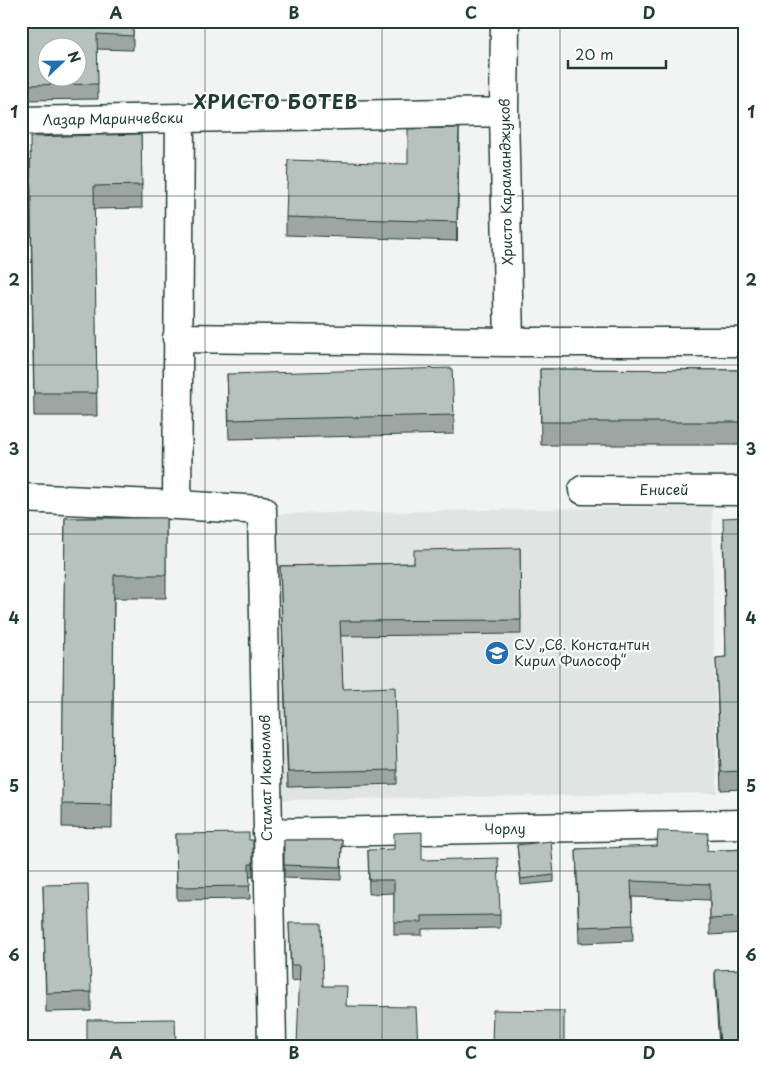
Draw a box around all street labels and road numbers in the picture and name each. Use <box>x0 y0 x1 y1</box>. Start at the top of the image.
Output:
street label: Христо Караманджуков <box>494 98 517 266</box>
street label: Лазар Маринчевски <box>42 107 184 130</box>
street label: Енисей <box>640 479 688 500</box>
street label: Стамат Икономов <box>254 715 277 841</box>
street label: Чорлу <box>484 818 526 839</box>

